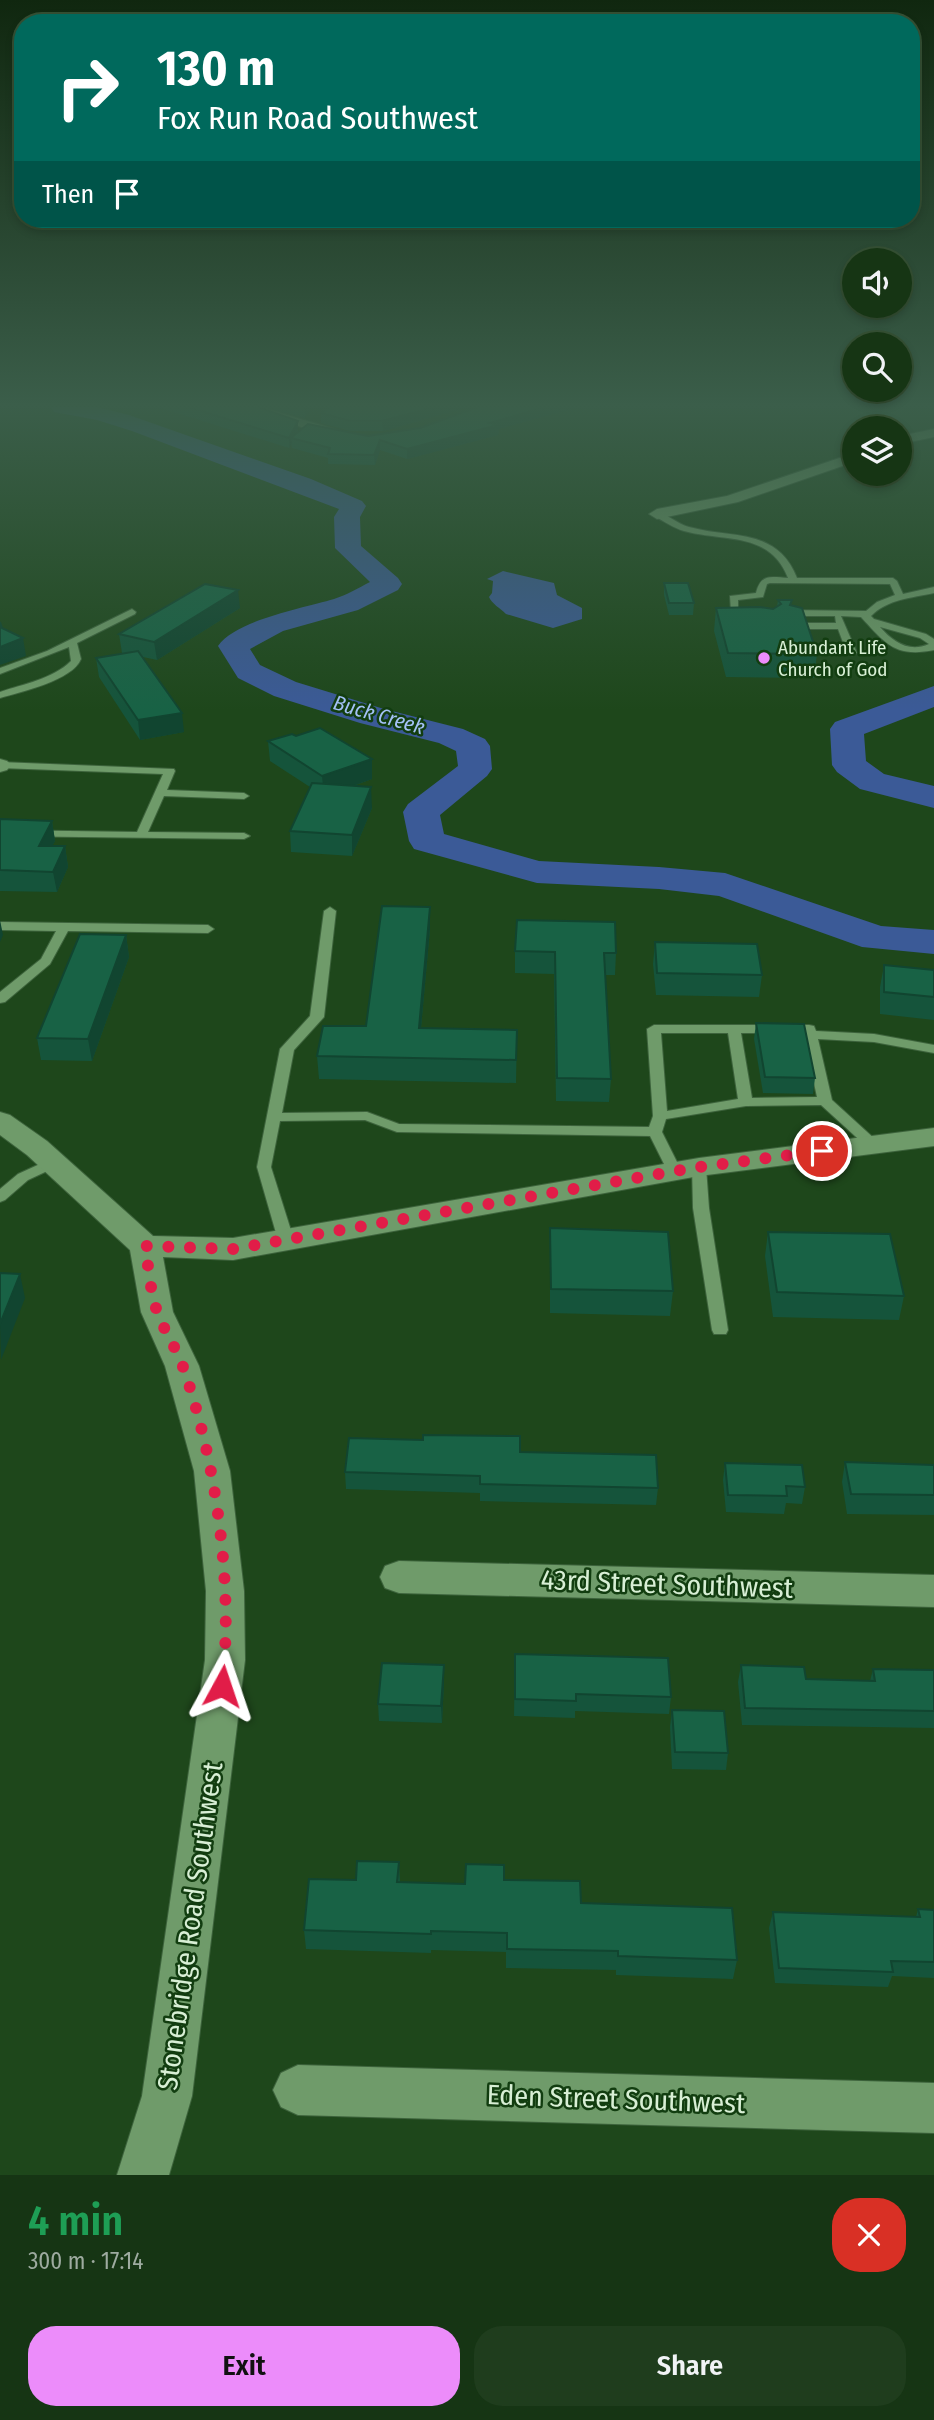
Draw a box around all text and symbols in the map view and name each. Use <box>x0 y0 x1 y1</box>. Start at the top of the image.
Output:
text: 130 m <box>157 39 275 98</box>
icon: right <box>42 42 133 133</box>
text: Fox Run Road Southwest <box>157 99 478 137</box>
icon: arrive <box>108 175 146 213</box>
text: Then <box>42 179 94 210</box>
map controls <box>842 248 912 486</box>
button: sound <box>842 248 912 318</box>
button: search <box>842 332 912 402</box>
button: layers <box>842 416 912 486</box>
place label: Abundant Life Church of God <box>778 636 887 681</box>
marker: Abundant Life Church of God <box>756 650 772 666</box>
water label: Buck Creek <box>330 690 428 740</box>
pin <box>792 1121 852 1181</box>
icon: arrive <box>803 1132 841 1170</box>
street label: 43rd Street Southwest <box>540 1563 794 1605</box>
position arrow <box>185 1649 259 1723</box>
street label: Stonebridge Road Southwest <box>151 1759 229 2092</box>
street label: Eden Street Southwest <box>486 2078 747 2120</box>
text: 4 min <box>28 2196 123 2246</box>
button: close <box>832 2198 906 2272</box>
text: 300 m · 17:14 <box>28 2247 143 2275</box>
button: Exit <box>28 2326 460 2406</box>
button: Share <box>474 2326 906 2406</box>

